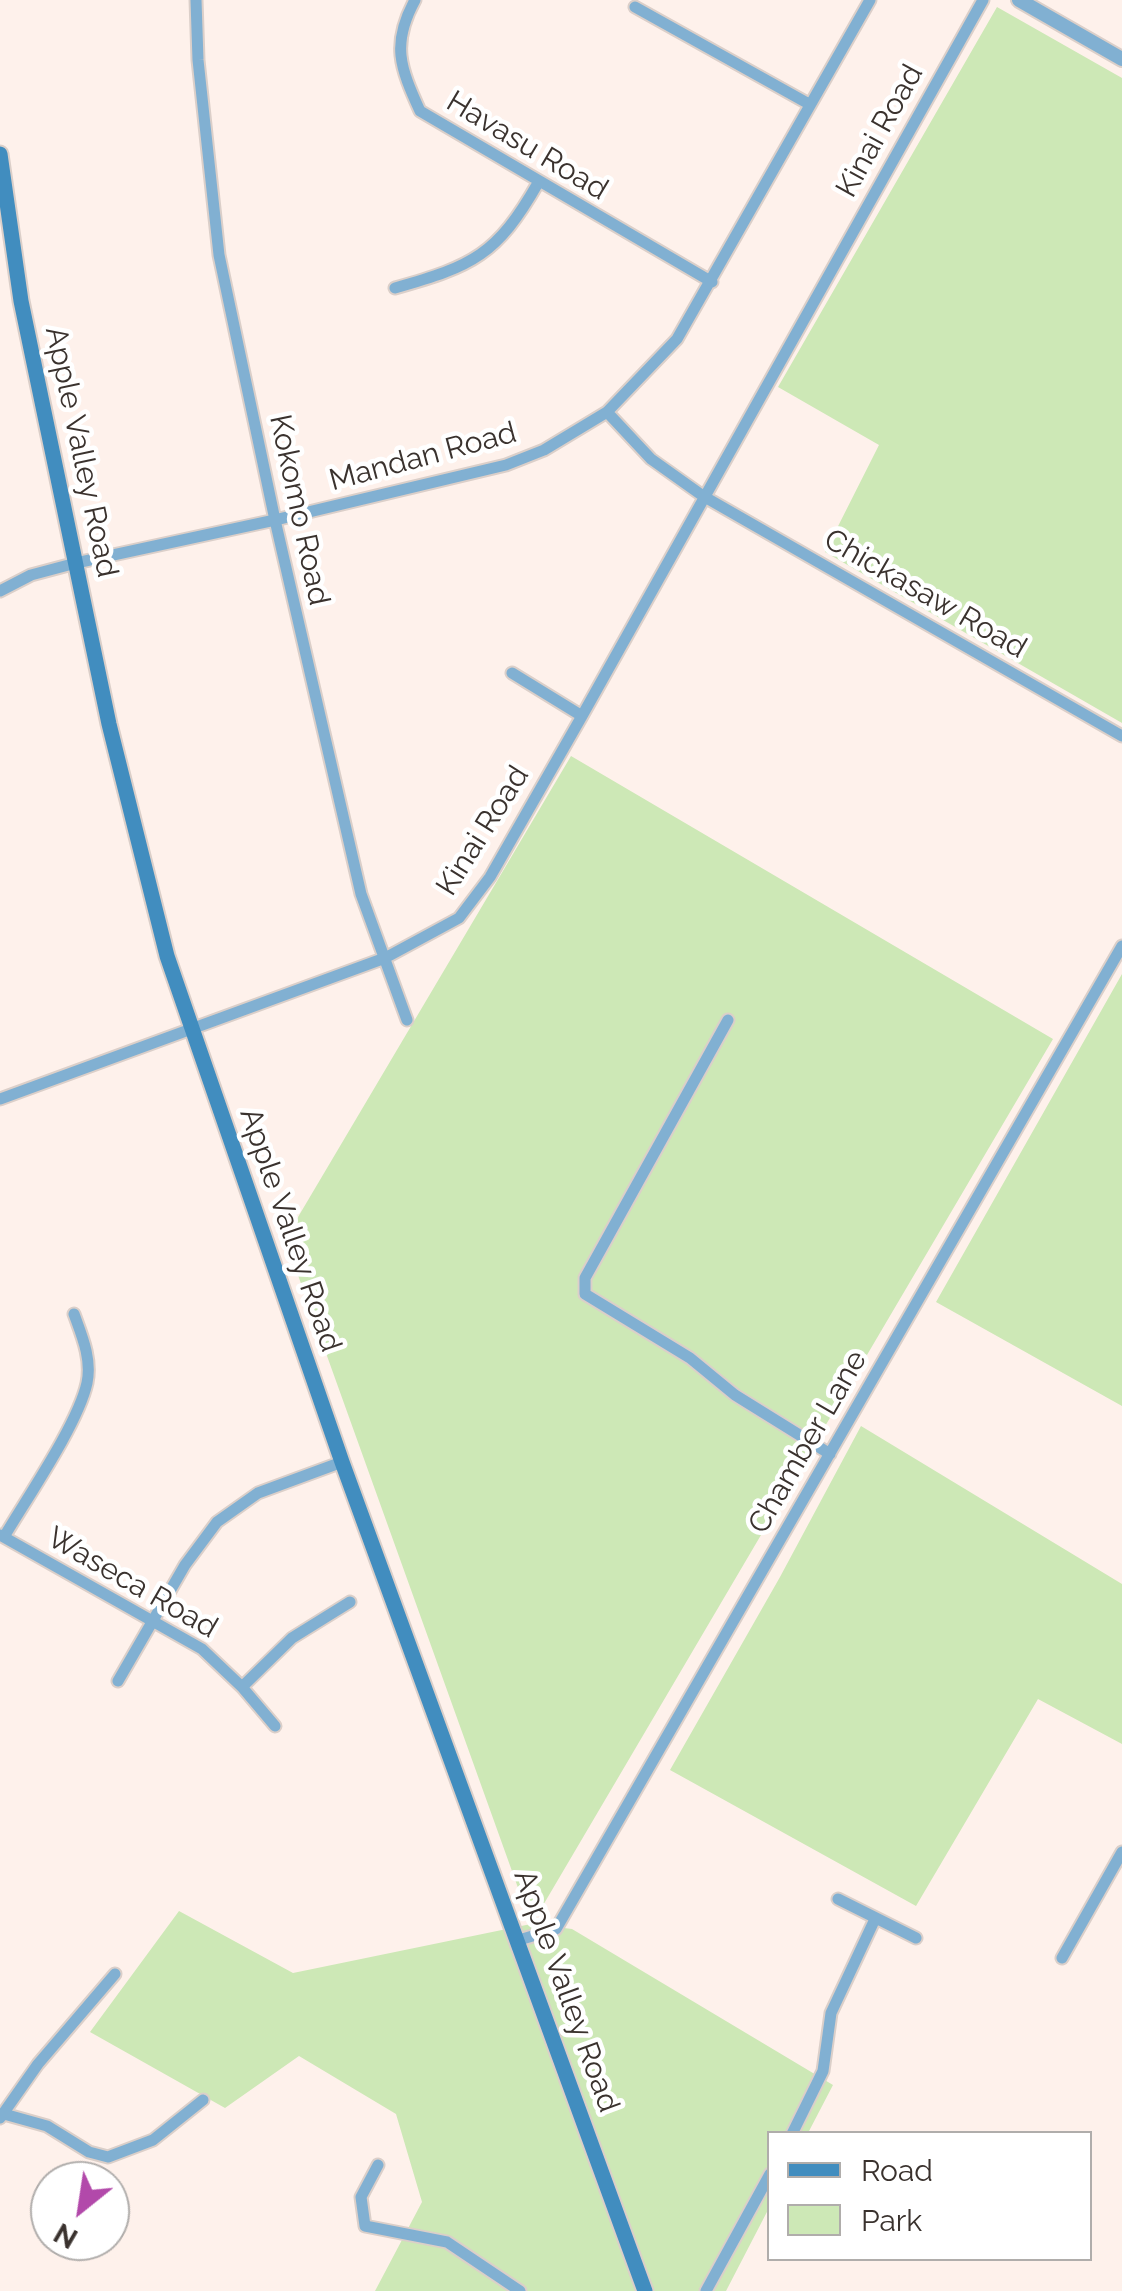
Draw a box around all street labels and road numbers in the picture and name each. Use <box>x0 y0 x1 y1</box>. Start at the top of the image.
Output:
street label: Kinai Road <box>829 59 931 203</box>
street label: Havasu Road <box>440 84 614 208</box>
street label: Apple Valley Road <box>37 323 125 581</box>
street label: Kokomo Road <box>261 411 337 609</box>
street label: Mandan Road <box>326 415 520 499</box>
street label: Chickasaw Road <box>817 522 1033 666</box>
street label: Kinai Road <box>429 760 537 902</box>
street label: Apple Valley Road <box>231 1103 349 1357</box>
street label: Chamber Lane <box>741 1344 875 1540</box>
street label: Waseca Road <box>40 1520 224 1646</box>
street label: Apple Valley Road <box>505 1865 627 2117</box>

